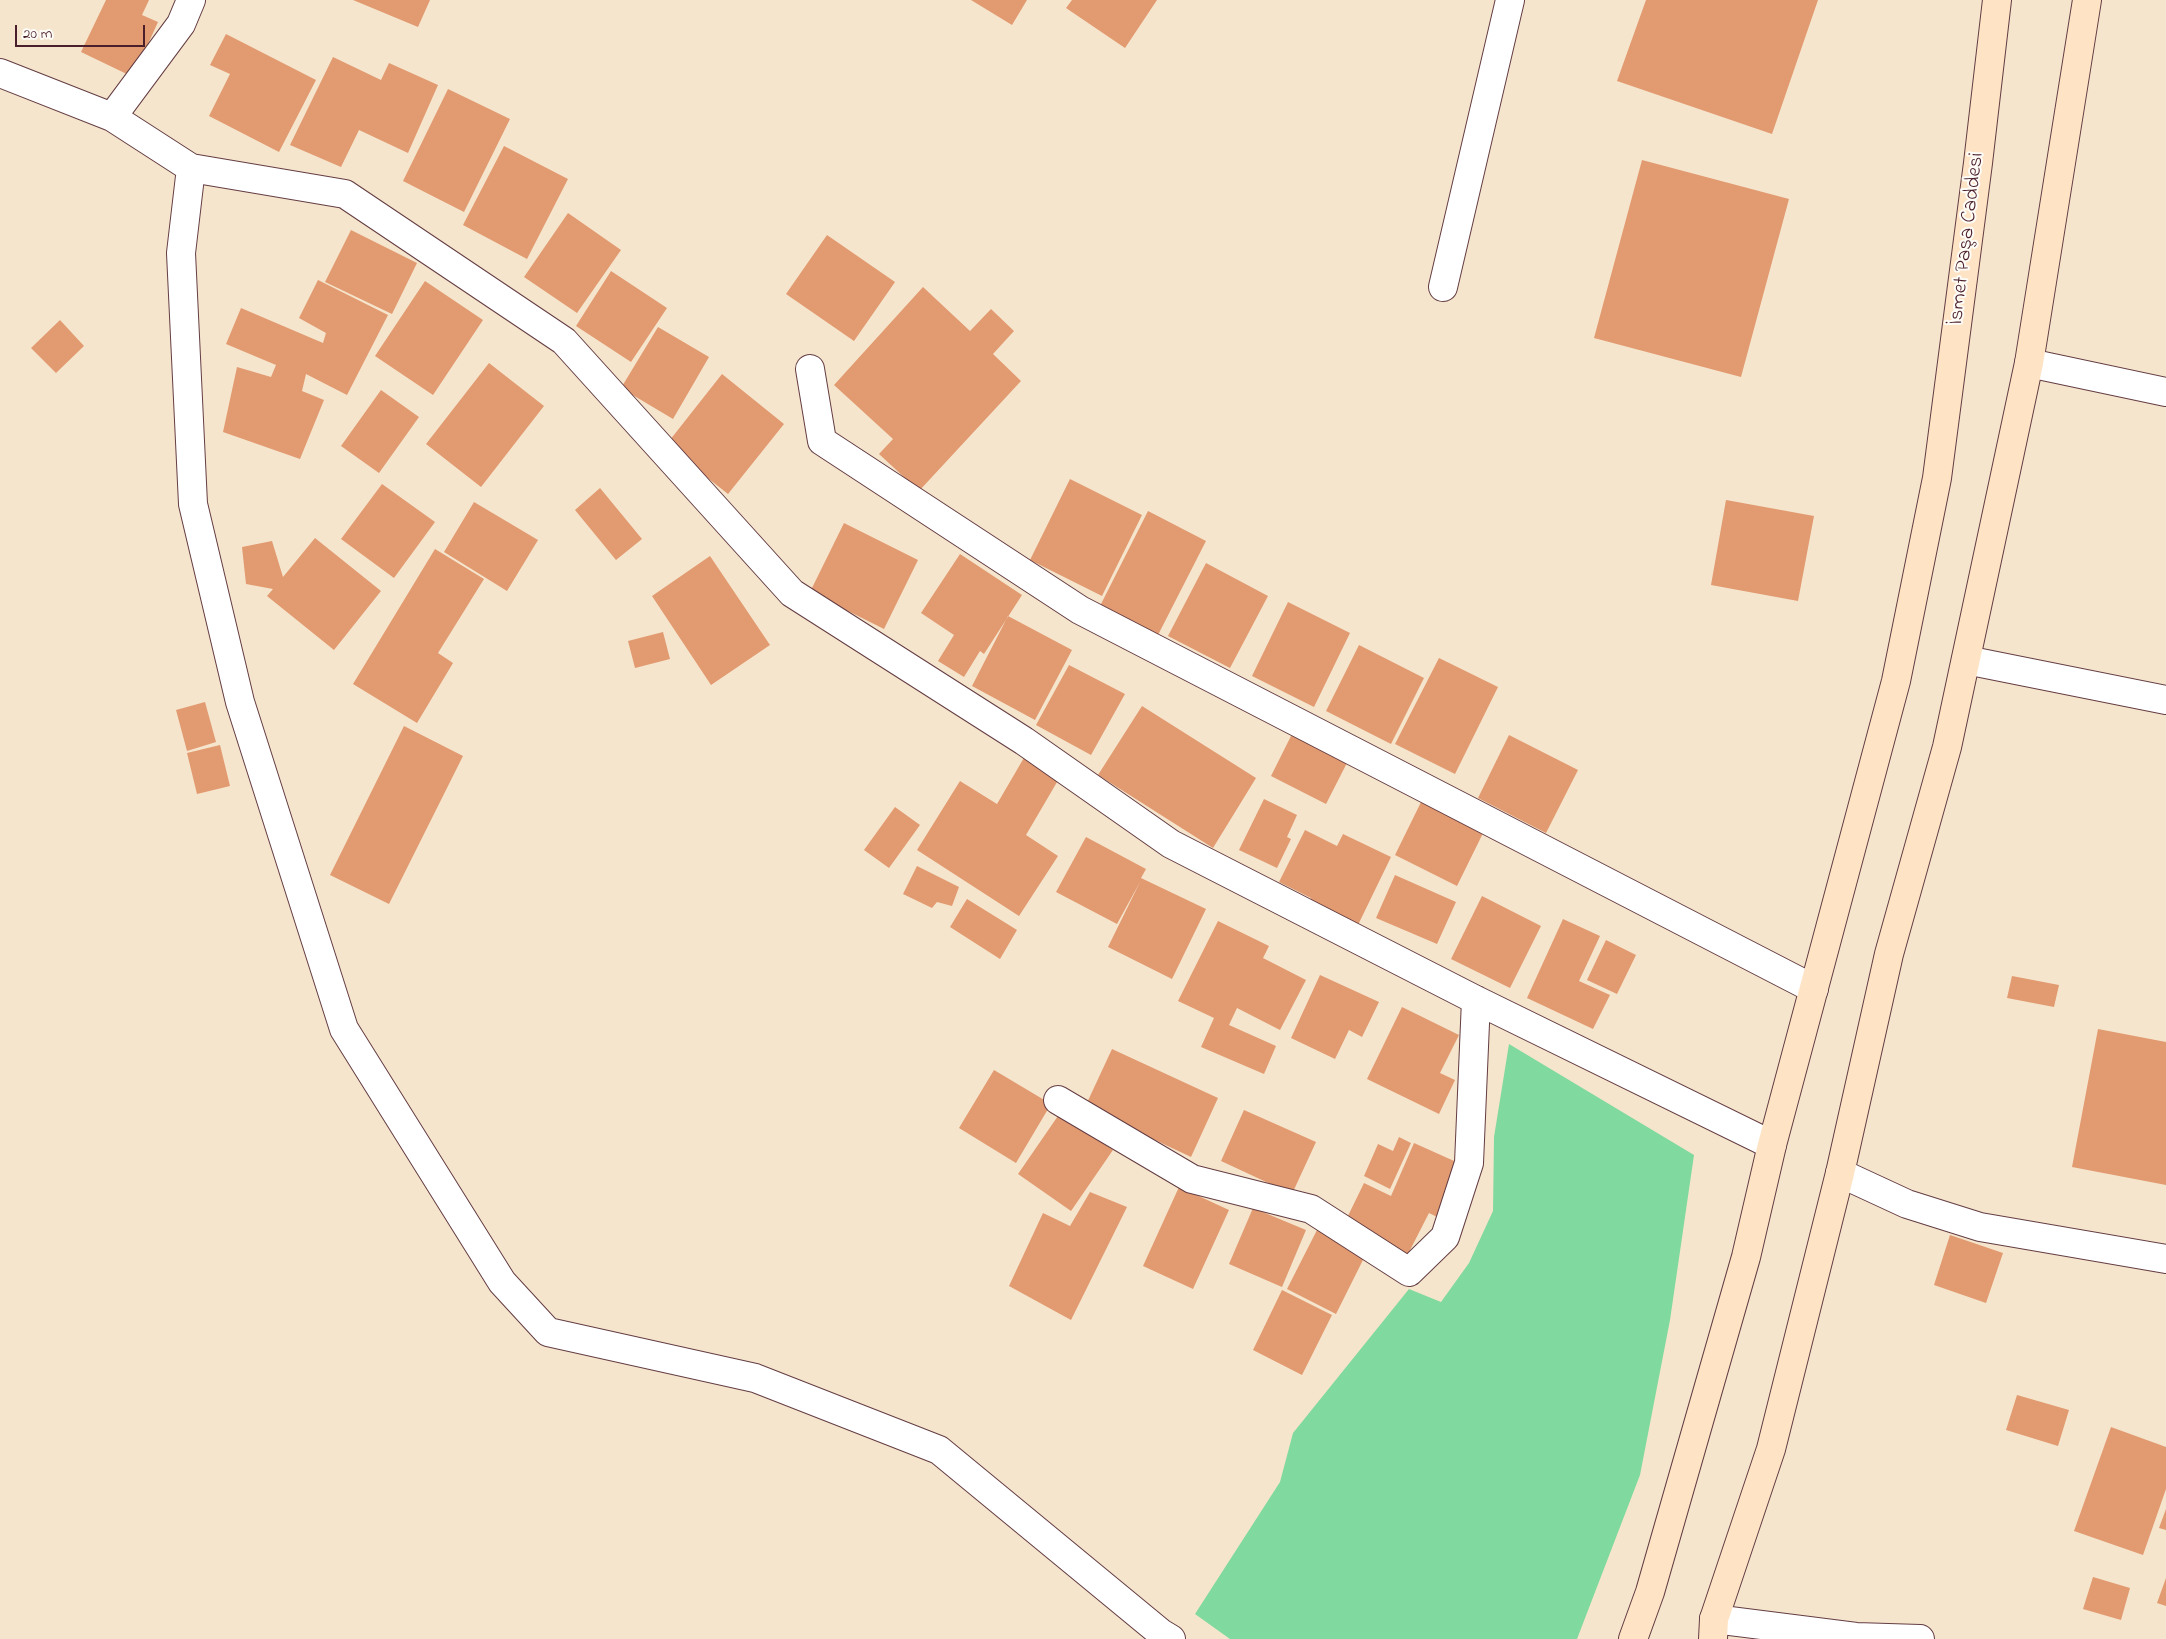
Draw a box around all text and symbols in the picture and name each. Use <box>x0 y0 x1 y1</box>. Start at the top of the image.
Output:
scale bar <box>18 15 148 47</box>
text: 20 m <box>23 23 52 45</box>
street label: İsmet Paşa Caddesi <box>1945 151 1991 327</box>

